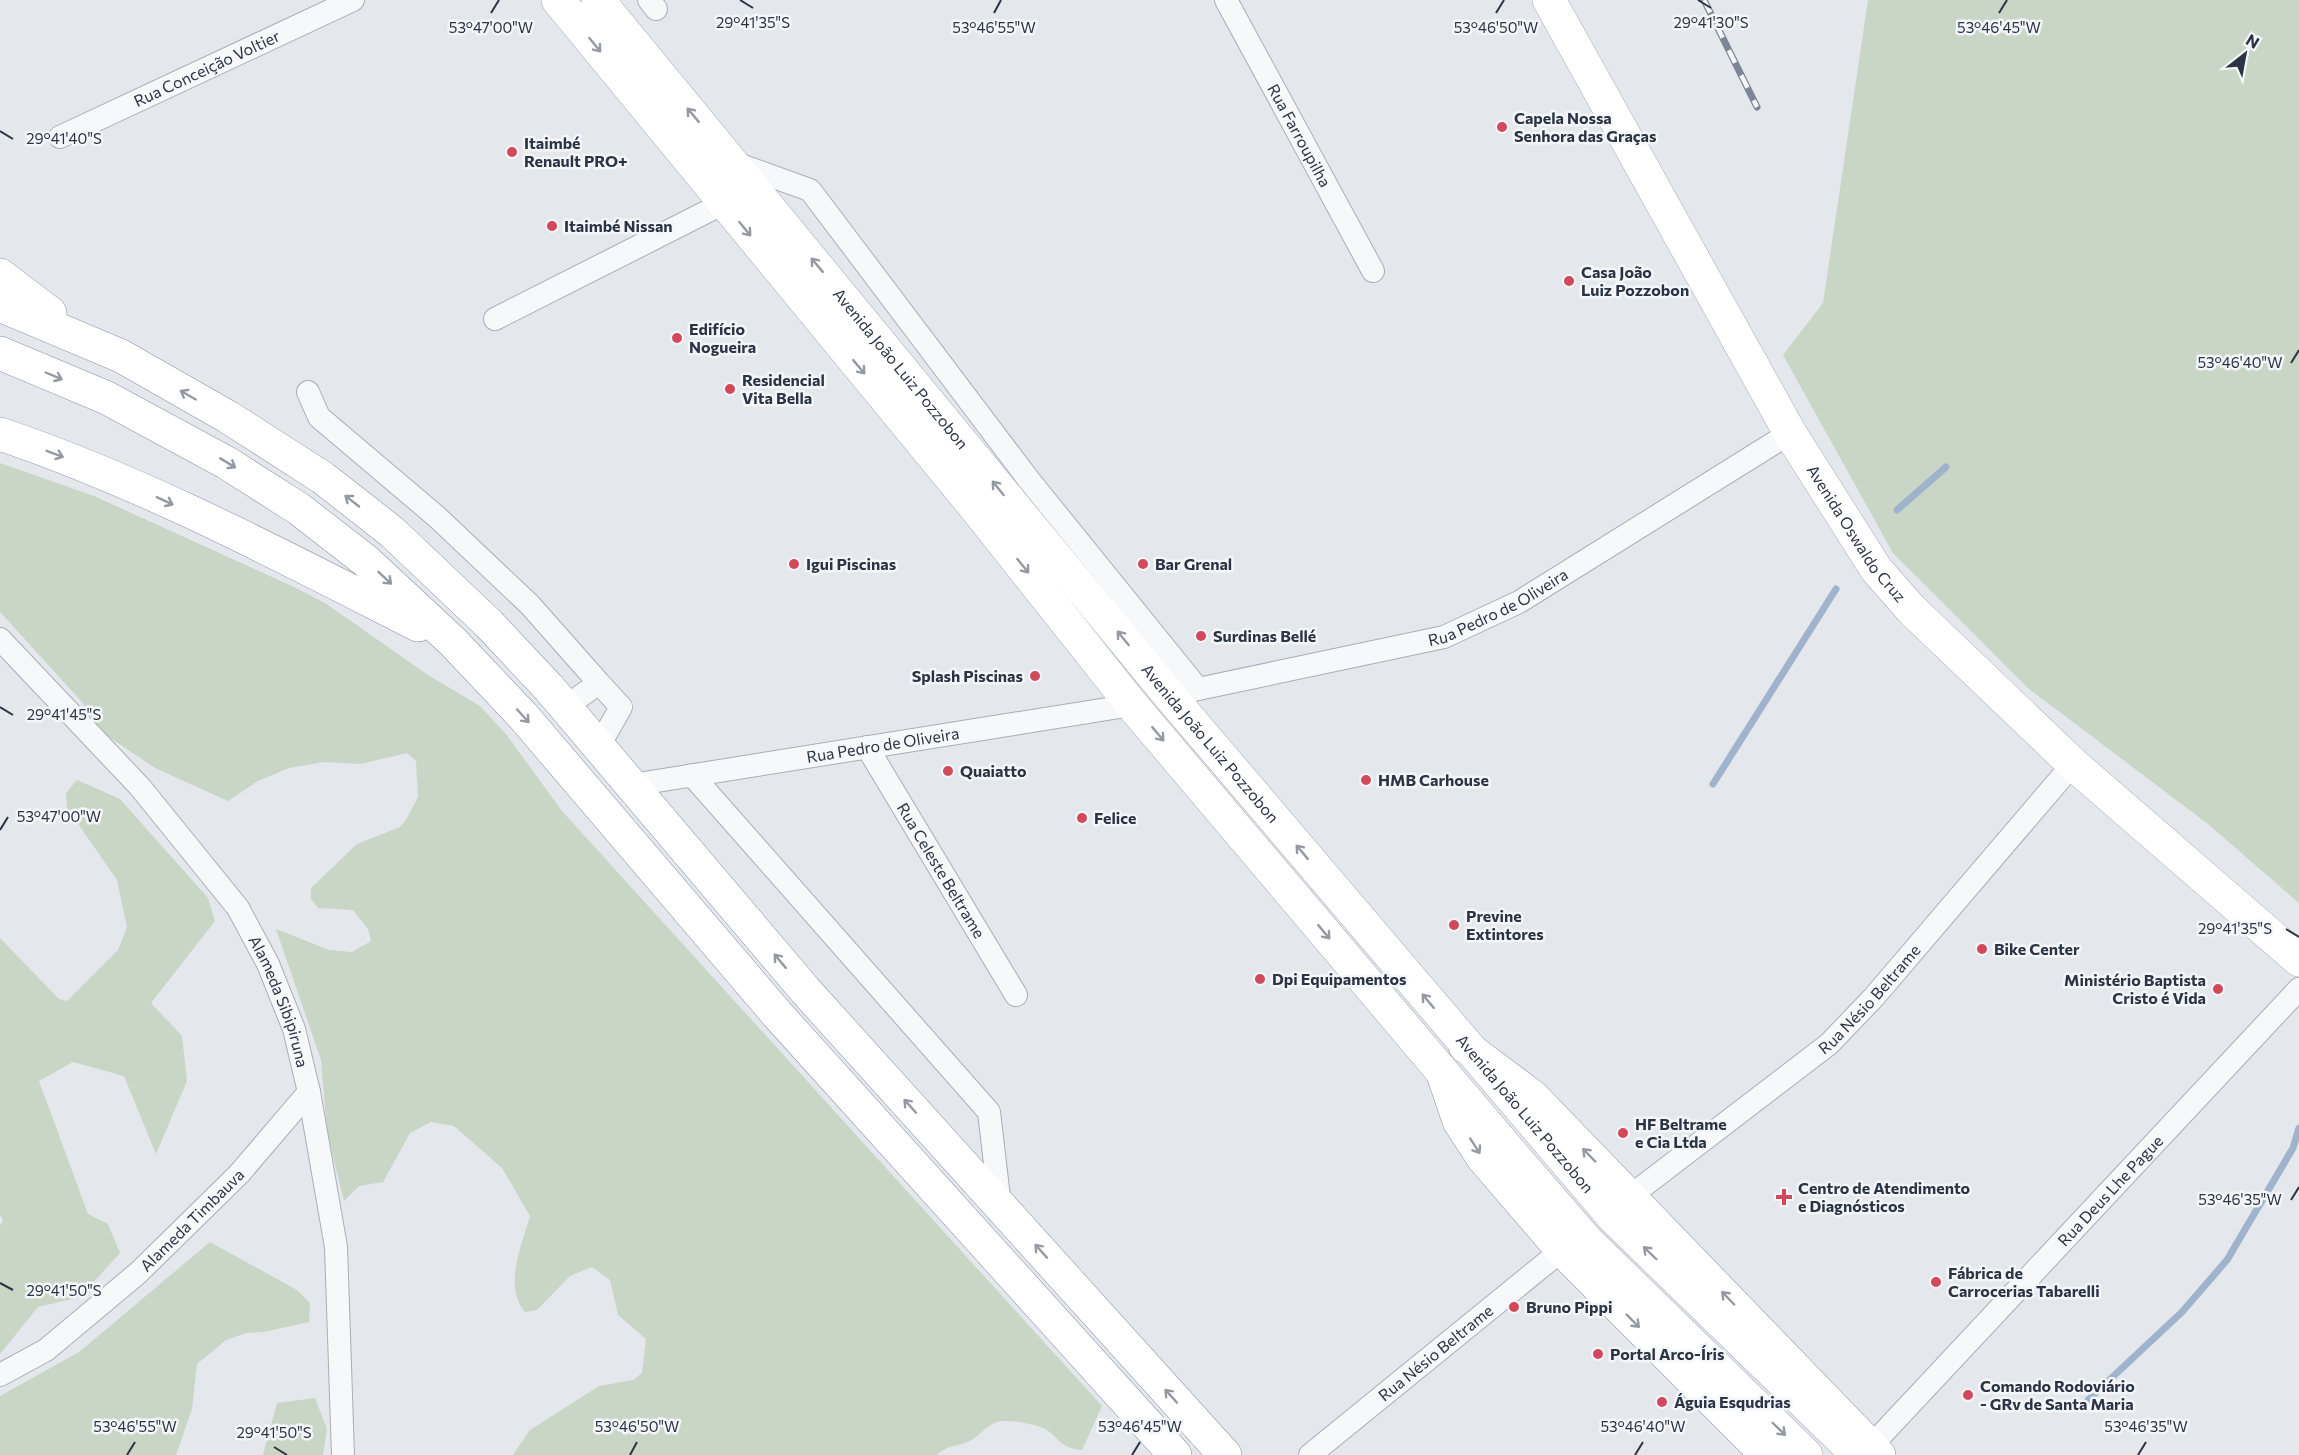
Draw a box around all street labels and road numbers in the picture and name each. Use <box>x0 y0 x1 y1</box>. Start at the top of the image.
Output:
street label: Rua Conceição Voltier <box>130 25 283 110</box>
street label: Rua Farroupilha <box>1264 80 1336 190</box>
street label: Avenida João Luiz Pozzobon <box>830 284 973 452</box>
street label: Avenida Oswaldo Cruz <box>1803 461 1910 606</box>
street label: Rua Pedro de Oliveira <box>1426 564 1571 649</box>
street label: Avenida João Luiz Pozzobon <box>1138 660 1283 826</box>
street label: Rua Pedro de Oliveira <box>805 723 960 766</box>
street label: Rua Celeste Beltrame <box>894 799 990 941</box>
street label: Alameda Sibipiruna <box>245 932 313 1069</box>
street label: Rua Nésio Beltrame <box>1814 940 1924 1058</box>
street label: Avenida João Luiz Pozzobon <box>1453 1030 1598 1196</box>
street label: Rua Deus Lhe Pague <box>2053 1131 2166 1250</box>
street label: Alameda Timbauva <box>136 1165 248 1275</box>
street label: Rua Nésio Beltrame <box>1374 1300 1496 1405</box>

